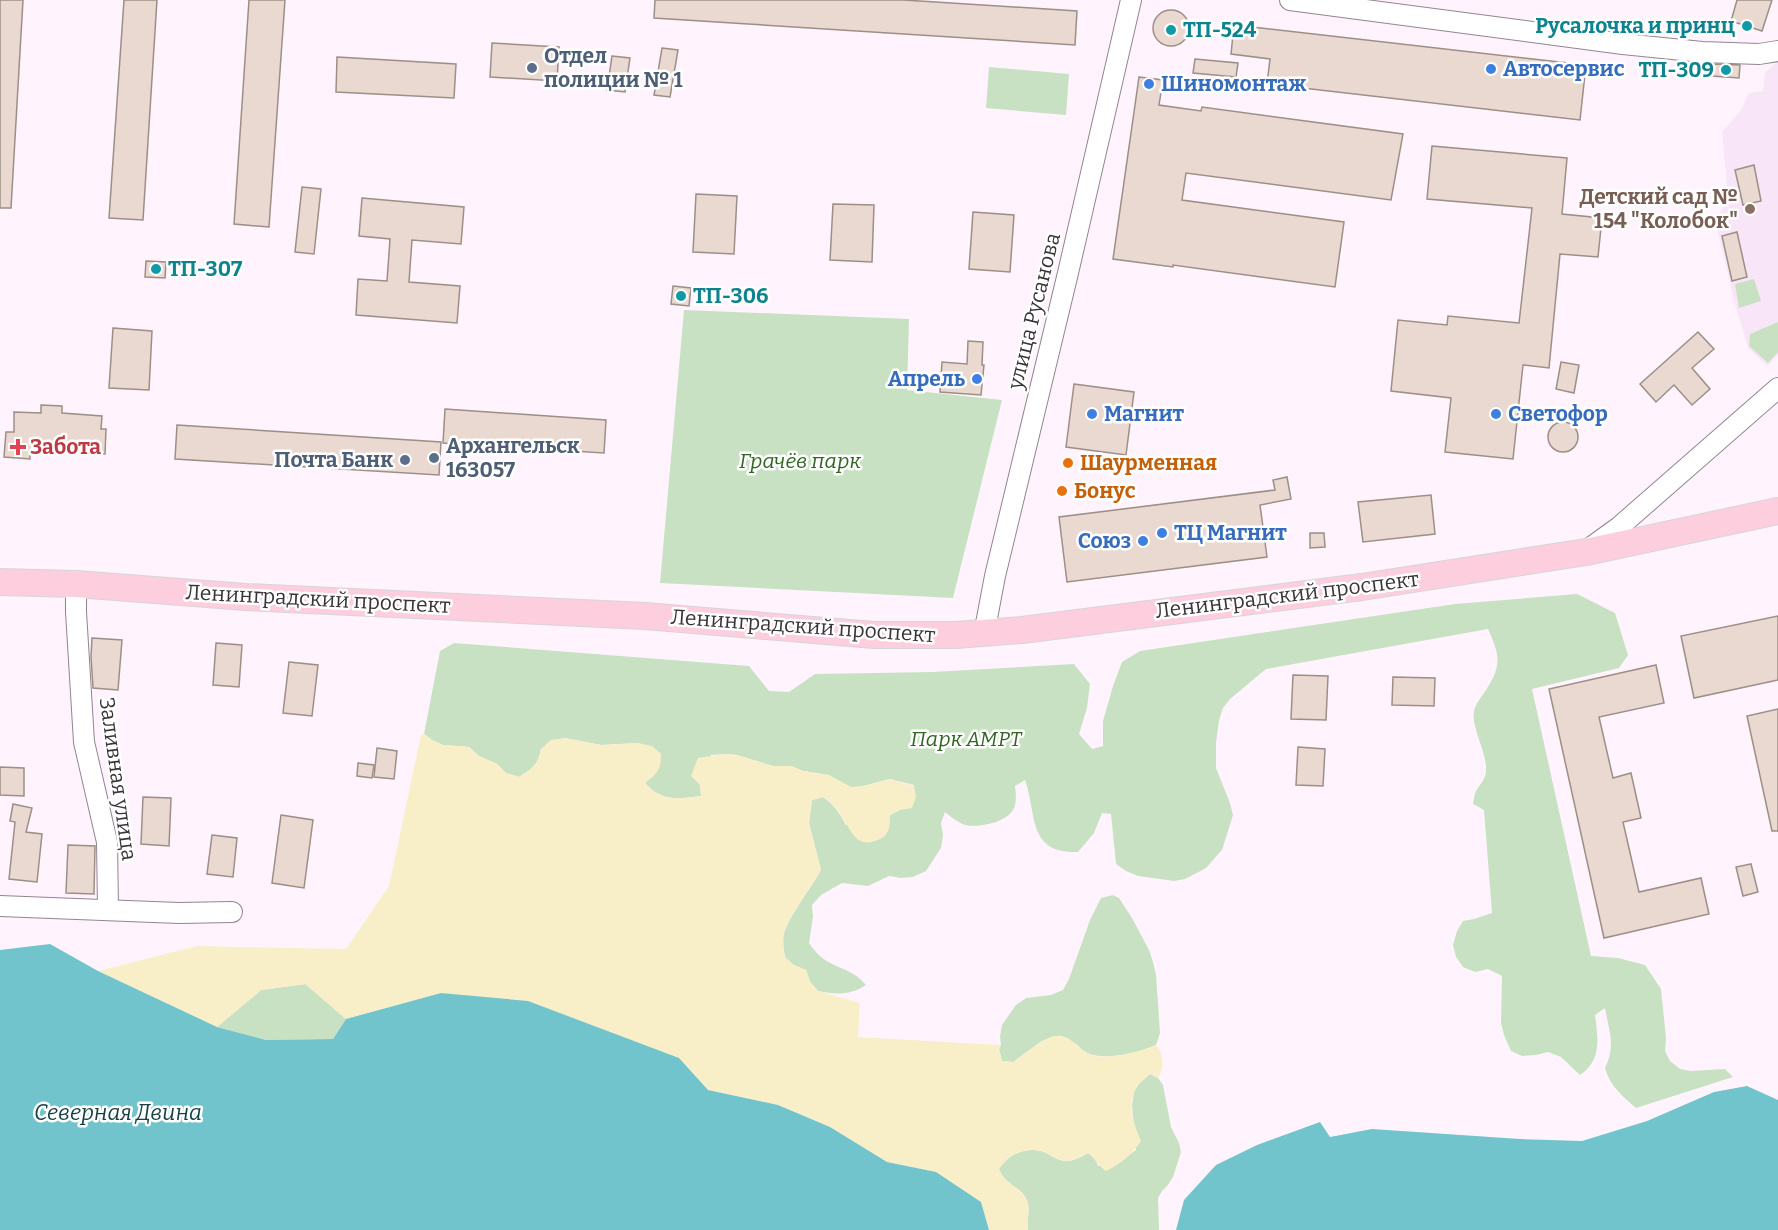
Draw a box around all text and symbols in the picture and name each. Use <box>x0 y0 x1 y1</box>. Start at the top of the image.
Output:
place label: Русалочка и принц <box>1535 13 1735 39</box>
place label: ТП-524 <box>1183 17 1256 43</box>
marker: Русалочка и принц <box>1740 19 1754 33</box>
marker: ТП-524 <box>1164 23 1178 37</box>
place label: Отдел полиции № 1 <box>544 43 682 93</box>
place label: Автосервис <box>1503 56 1625 82</box>
place label: ТП-309 <box>1639 57 1714 83</box>
marker: Отдел полиции № 1 <box>525 61 539 75</box>
marker: Автосервис <box>1484 62 1498 76</box>
marker: ТП-309 <box>1719 63 1733 77</box>
place label: Шиномонтаж <box>1161 71 1307 97</box>
marker: Шиномонтаж <box>1142 77 1156 91</box>
place label: Детский сад № 154 "Колобок" <box>1579 184 1738 234</box>
marker: Детский сад № 154 "Колобок" <box>1743 202 1757 216</box>
street label: улица Русанова <box>1002 230 1066 393</box>
place label: ТП-307 <box>168 256 243 282</box>
marker: ТП-307 <box>149 262 163 276</box>
place label: ТП-306 <box>693 283 768 309</box>
marker: ТП-306 <box>674 289 688 303</box>
place label: Апрель <box>888 366 966 392</box>
marker: Апрель <box>970 372 984 386</box>
place label: Магнит <box>1104 401 1185 427</box>
place label: Светофор <box>1508 401 1608 427</box>
marker: Магнит <box>1085 407 1099 421</box>
marker: Светофор <box>1489 407 1503 421</box>
place label: Архангельск 163057 <box>446 433 580 483</box>
place label: Забота <box>30 434 101 460</box>
marker: Забота <box>11 440 25 454</box>
place label: Почта Банк <box>274 447 393 473</box>
park label: Грачёв парк <box>739 448 861 474</box>
place label: Шаурменная <box>1080 450 1217 476</box>
marker: Архангельск 163057 <box>427 451 441 465</box>
marker: Почта Банк <box>398 453 412 467</box>
marker: Шаурменная <box>1061 456 1075 470</box>
place label: Бонус <box>1074 478 1136 504</box>
marker: Бонус <box>1055 484 1069 498</box>
place label: ТЦ Магнит <box>1174 520 1287 546</box>
marker: ТЦ Магнит <box>1155 526 1169 540</box>
place label: Союз <box>1078 528 1131 554</box>
marker: Союз <box>1136 534 1150 548</box>
street label: Ленинградский проспект <box>1154 566 1420 624</box>
street label: Ленинградский проспект <box>185 579 451 619</box>
street label: Ленинградский проспект <box>670 604 936 648</box>
street label: Заливная улица <box>94 696 142 863</box>
park label: Парк АМРТ <box>910 726 1023 752</box>
water label: Северная Двина <box>34 1099 202 1126</box>

